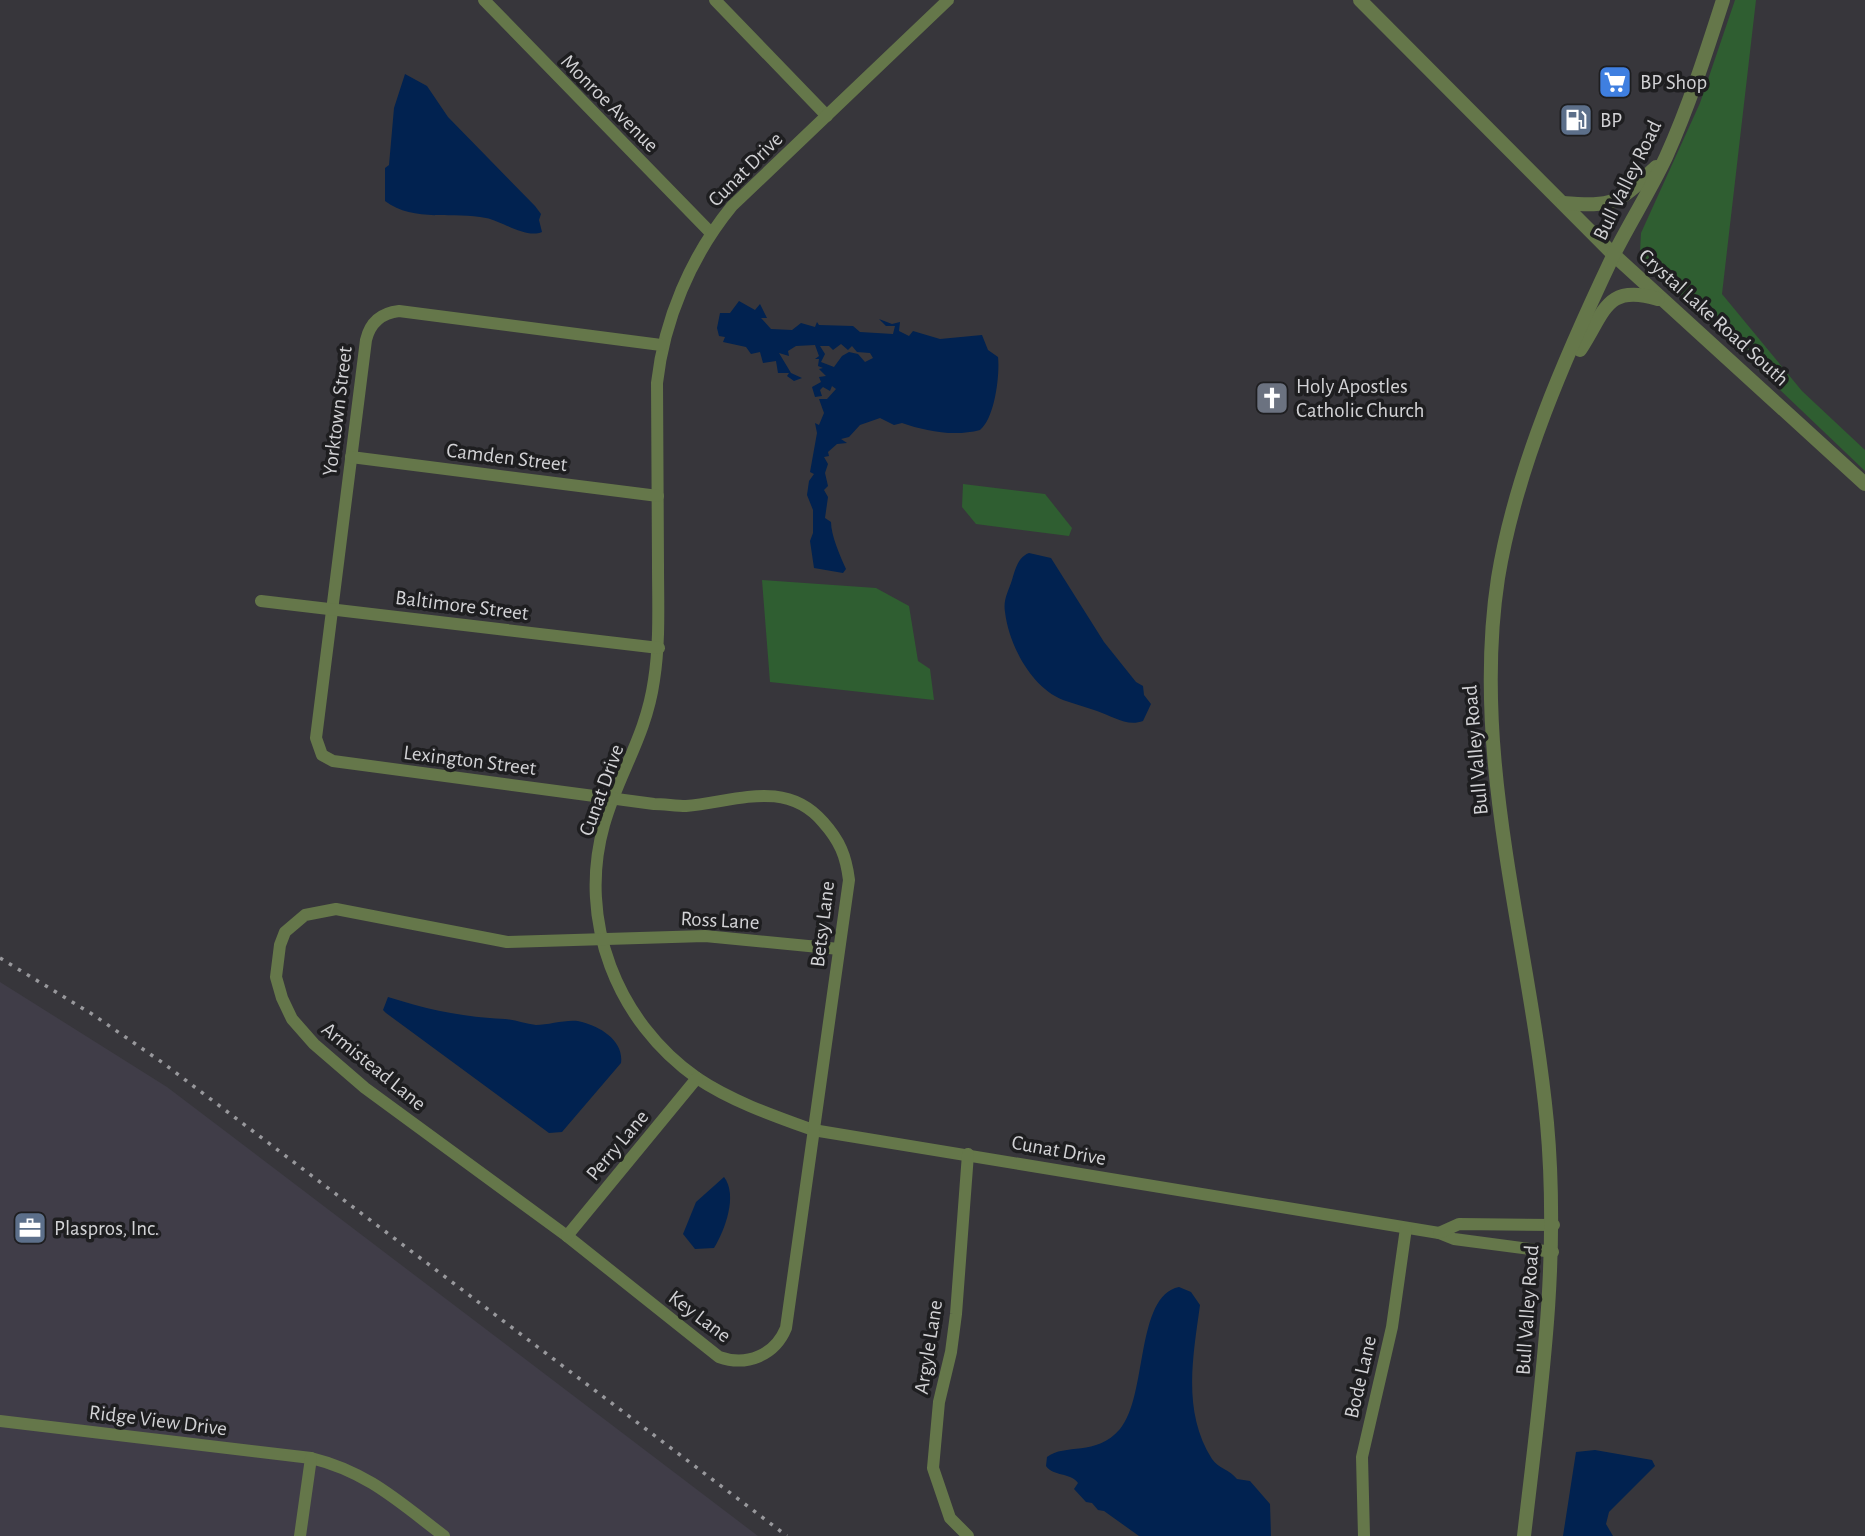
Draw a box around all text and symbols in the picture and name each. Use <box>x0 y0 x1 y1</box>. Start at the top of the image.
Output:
street label: Monroe Avenue <box>557 51 662 156</box>
supermarket icon: BP Shop <box>1596 63 1634 101</box>
place label: BP Shop <box>1640 72 1707 93</box>
fuel station icon: BP <box>1557 101 1595 139</box>
place label: BP <box>1600 110 1622 131</box>
street label: Bull Valley Road <box>1589 117 1666 243</box>
street label: Cunat Drive <box>704 128 787 211</box>
street label: Crystal Lake Road South <box>1635 245 1793 390</box>
street label: Yorktown Street <box>319 345 356 477</box>
place label: Holy Apostles Catholic Church <box>1296 376 1424 421</box>
church icon: Holy Apostles Catholic Church <box>1253 379 1291 417</box>
street label: Camden Street <box>445 440 569 475</box>
street label: Baltimore Street <box>394 587 530 624</box>
street label: Bull Valley Road <box>1459 684 1492 816</box>
street label: Lexington Street <box>402 742 538 779</box>
street label: Cunat Drive <box>575 742 628 839</box>
street label: Betsy Lane <box>807 880 838 968</box>
street label: Ross Lane <box>680 908 760 933</box>
street label: Armistead Lane <box>318 1018 430 1115</box>
street label: Perry Lane <box>582 1106 653 1185</box>
street label: Cunat Drive <box>1010 1132 1108 1169</box>
office icon: Plaspros, Inc. <box>11 1209 49 1247</box>
place label: Plaspros, Inc. <box>54 1218 159 1239</box>
street label: Bull Valley Road <box>1512 1244 1543 1376</box>
street label: Key Lane <box>665 1286 735 1346</box>
street label: Argyle Lane <box>911 1299 946 1396</box>
street label: Bode Lane <box>1341 1334 1380 1420</box>
street label: Ridge View Drive <box>88 1402 228 1439</box>

